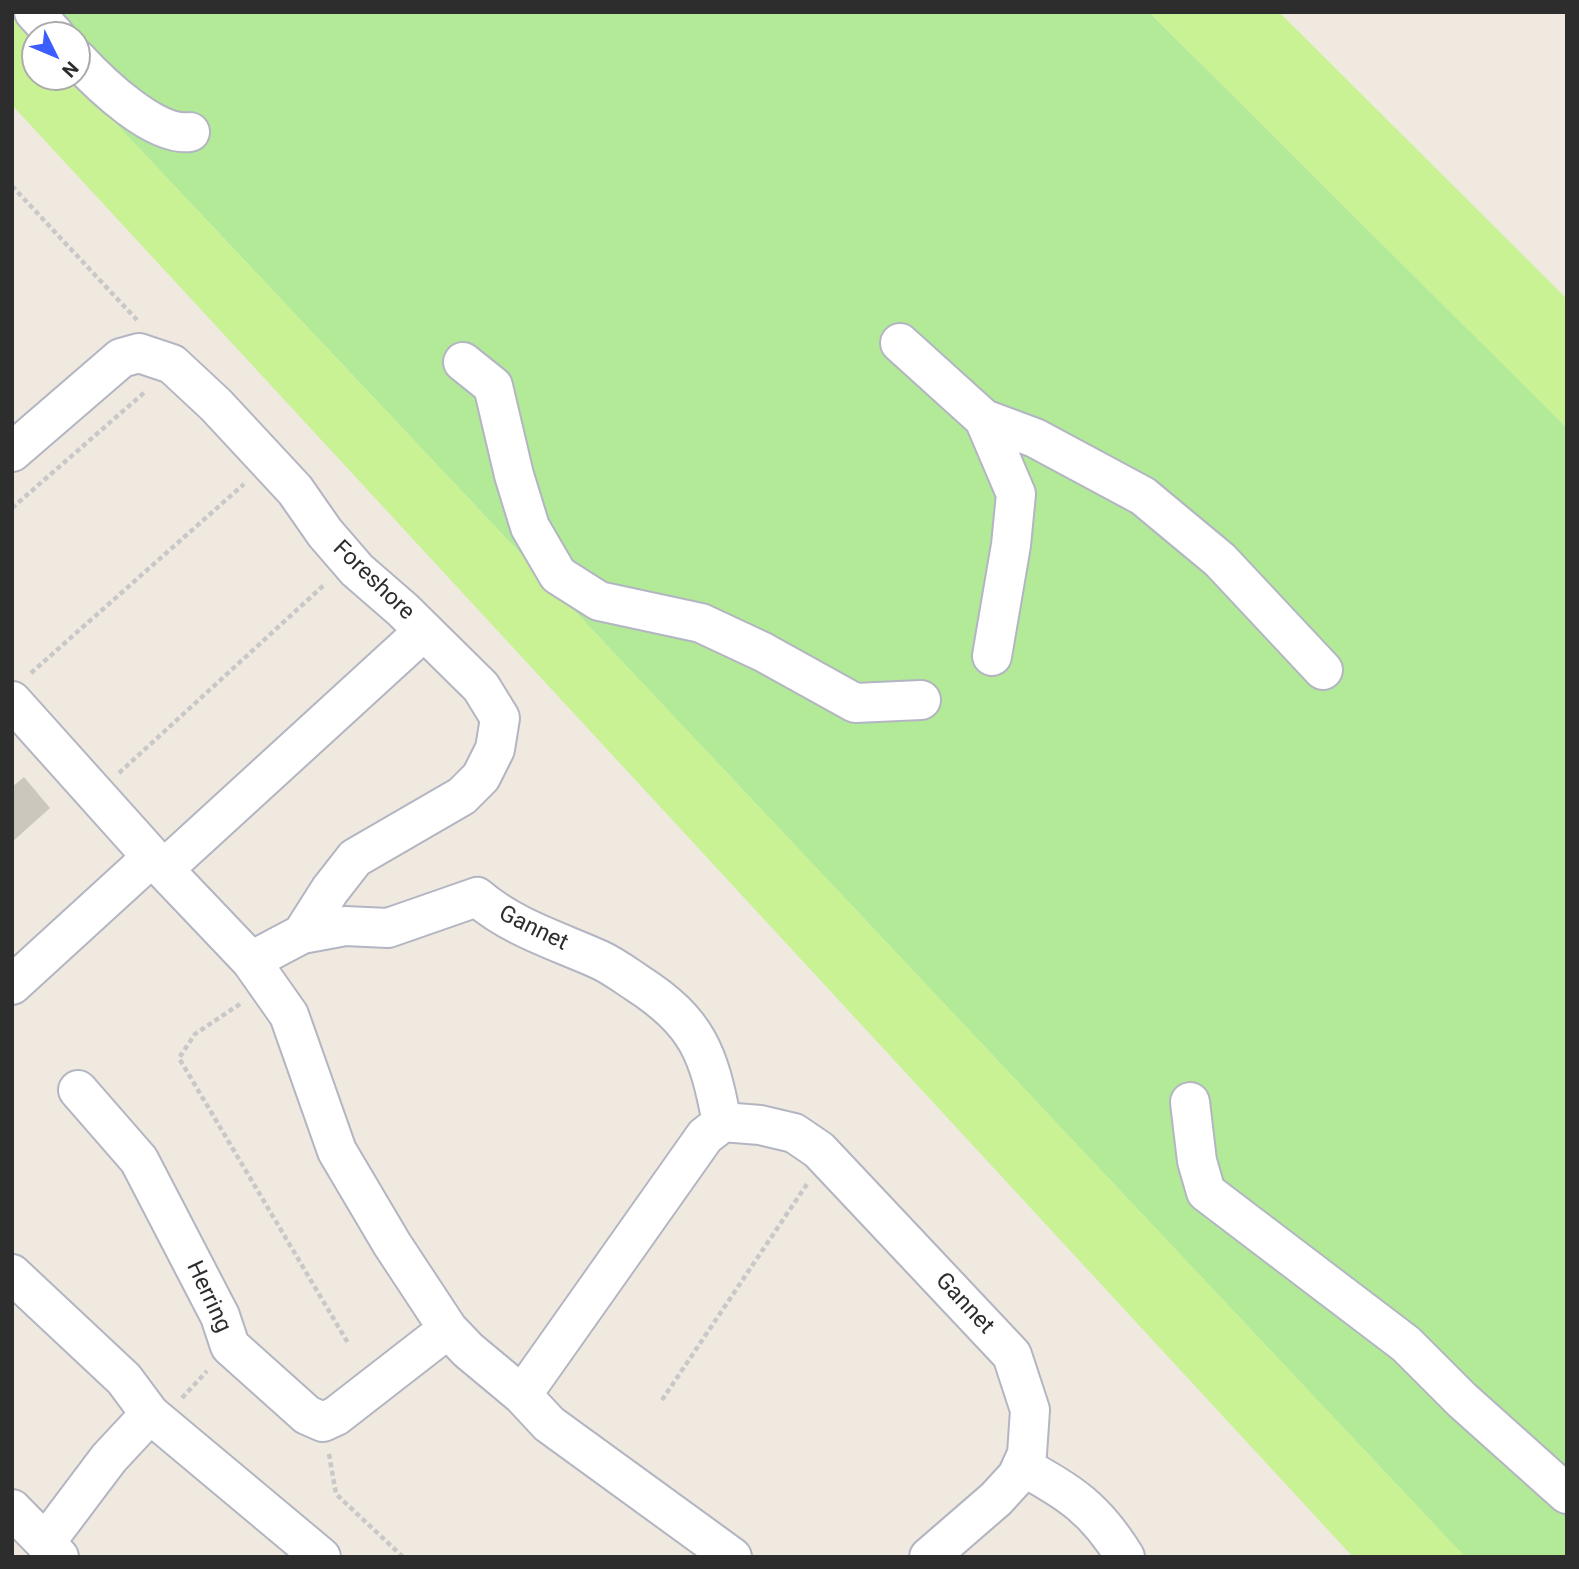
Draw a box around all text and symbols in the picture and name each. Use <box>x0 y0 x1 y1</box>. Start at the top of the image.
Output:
north arrow <box>21 21 91 91</box>
text: N <box>57 57 83 82</box>
street label: Foreshore <box>326 535 420 627</box>
street label: Gannet <box>494 901 572 957</box>
street label: Herring <box>180 1257 236 1337</box>
street label: Gannet <box>929 1268 999 1340</box>

